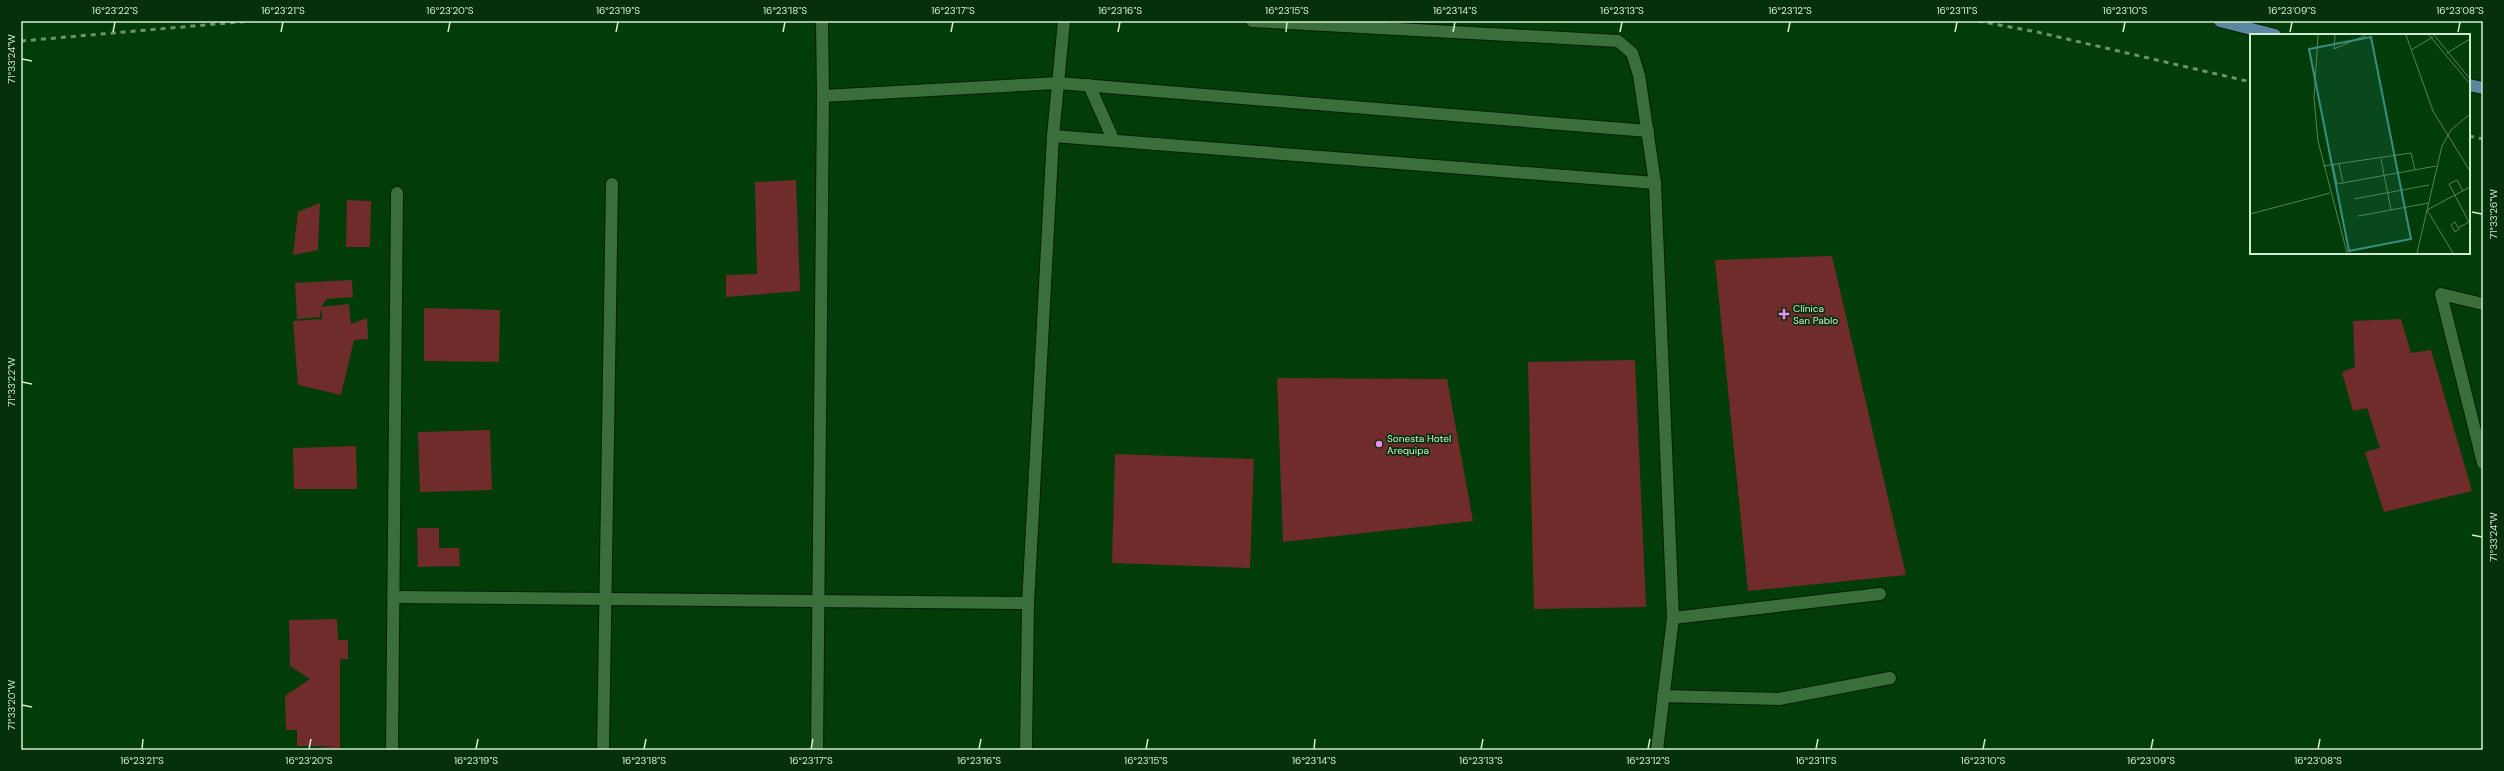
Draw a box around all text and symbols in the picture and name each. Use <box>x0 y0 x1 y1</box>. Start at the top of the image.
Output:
text: 16°23'22"S <box>92 4 138 17</box>
text: 16°23'21"S <box>261 4 305 17</box>
text: 16°23'20"S <box>426 4 474 17</box>
text: 16°23'19"S <box>596 4 640 17</box>
text: 16°23'18"S <box>763 4 807 17</box>
text: 16°23'17"S <box>931 4 975 17</box>
text: 16°23'16"S <box>1098 4 1142 17</box>
text: 16°23'15"S <box>1265 4 1309 17</box>
text: 16°23'14"S <box>1433 4 1477 17</box>
text: 16°23'13"S <box>1600 4 1644 17</box>
text: 16°23'12"S <box>1768 4 1812 17</box>
text: 16°23'11"S <box>1936 4 1978 17</box>
text: 16°23'10"S <box>2103 4 2148 17</box>
text: 16°23'09"S <box>2268 4 2316 17</box>
text: 16°23'08"S <box>2436 4 2484 17</box>
text: 71°33'24"W <box>5 34 18 84</box>
inset map <box>2250 34 2470 254</box>
text: 71°33'26"W <box>2487 189 2500 239</box>
place label: Clínica San Pablo <box>1793 302 1838 327</box>
marker: Clínica San Pablo <box>1778 308 1790 320</box>
text: 71°33'22"W <box>5 357 18 407</box>
place label: Sonesta Hotel Arequipa <box>1387 432 1451 457</box>
marker: Sonesta Hotel Arequipa <box>1374 439 1384 449</box>
text: 71°33'24"W <box>2487 512 2500 562</box>
text: 71°33'20"W <box>5 679 18 730</box>
text: 16°23'21"S <box>120 754 164 767</box>
text: 16°23'20"S <box>285 754 333 767</box>
text: 16°23'19"S <box>454 754 498 767</box>
text: 16°23'18"S <box>622 754 666 767</box>
text: 16°23'17"S <box>789 754 833 767</box>
text: 16°23'16"S <box>957 754 1001 767</box>
text: 16°23'15"S <box>1124 754 1168 767</box>
text: 16°23'14"S <box>1292 754 1336 767</box>
text: 16°23'13"S <box>1459 754 1503 767</box>
text: 16°23'12"S <box>1626 754 1670 767</box>
text: 16°23'11"S <box>1795 754 1837 767</box>
text: 16°23'10"S <box>1961 754 2006 767</box>
text: 16°23'09"S <box>2127 754 2175 767</box>
text: 16°23'08"S <box>2294 754 2342 767</box>

